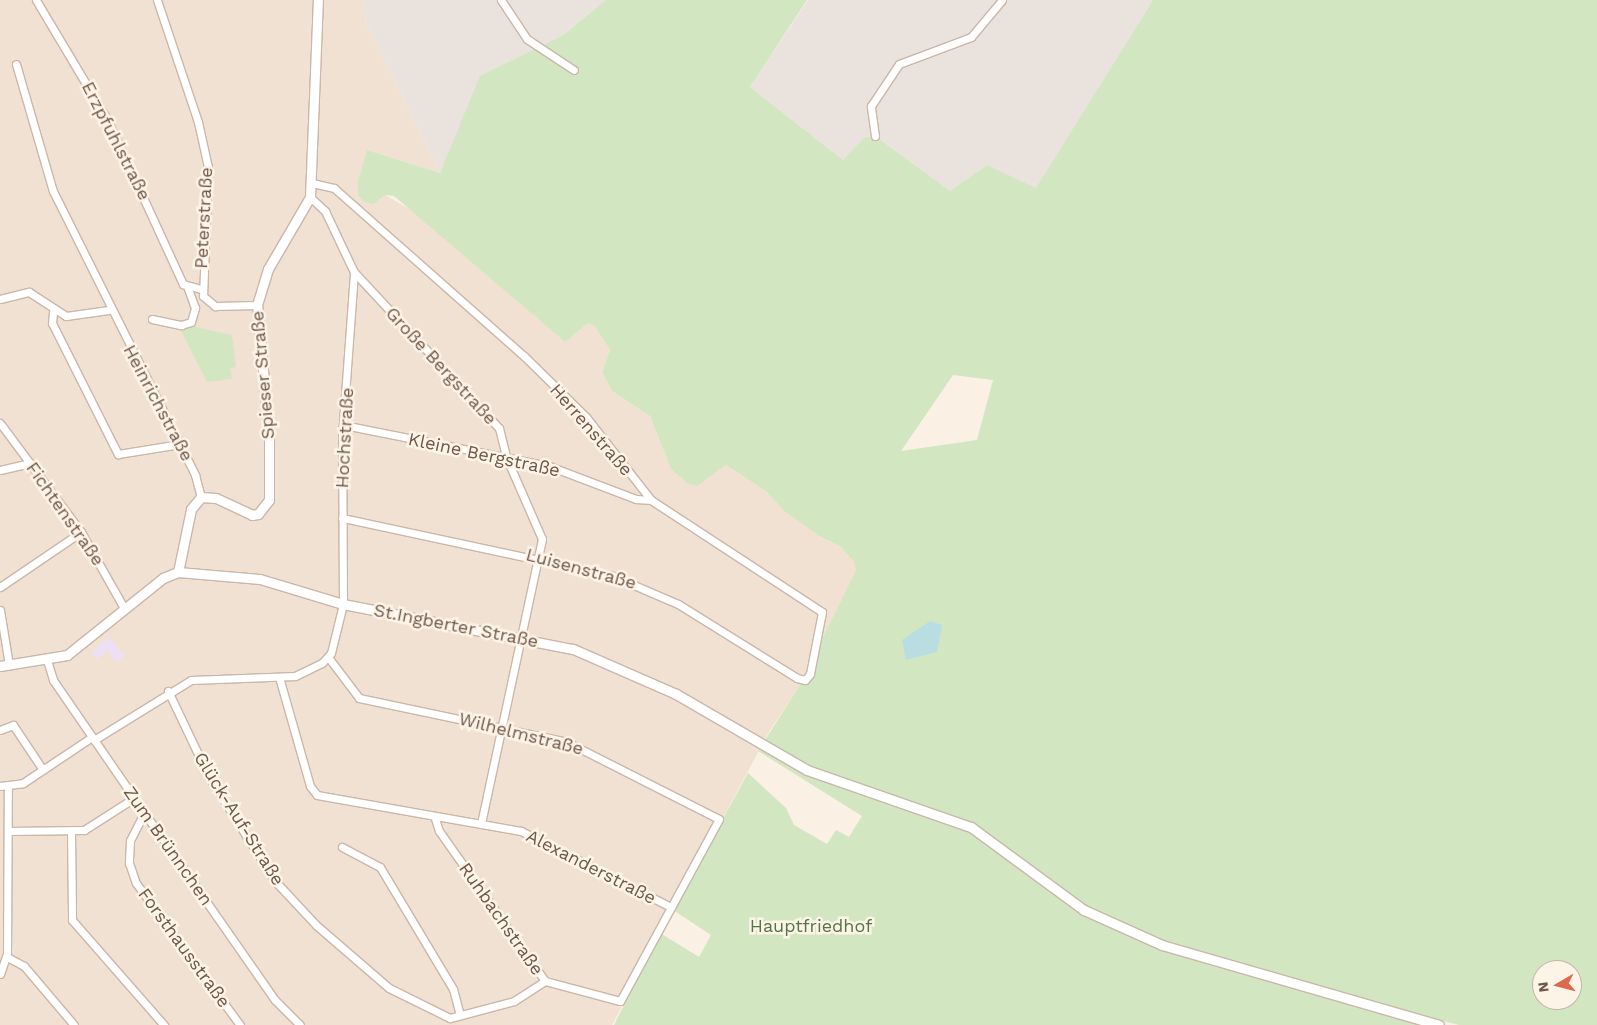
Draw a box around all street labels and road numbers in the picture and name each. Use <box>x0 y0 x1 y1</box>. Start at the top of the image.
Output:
street label: Erzpfuhlstraße <box>77 78 155 204</box>
street label: Peterstraße <box>191 167 217 269</box>
street label: Große Bergstraße <box>381 303 501 429</box>
street label: Spieser Straße <box>247 310 279 440</box>
street label: Heinrichstraße <box>118 341 198 465</box>
street label: Herrenstraße <box>545 379 637 481</box>
street label: Hochstraße <box>332 387 358 489</box>
street label: Kleine Bergstraße <box>406 428 562 482</box>
street label: Fichtenstraße <box>21 458 109 570</box>
street label: Luisenstraße <box>523 544 639 594</box>
street label: St.Ingberter Straße <box>372 599 540 653</box>
street label: Wilhelmstraße <box>456 708 586 760</box>
street label: Glück-Auf-Straße <box>189 748 289 890</box>
street label: Zum Brünnchen <box>119 782 217 910</box>
street label: Alexanderstraße <box>523 825 659 909</box>
street label: Ruhbachstraße <box>454 859 548 979</box>
street label: Forsthausstraße <box>133 884 235 1012</box>

